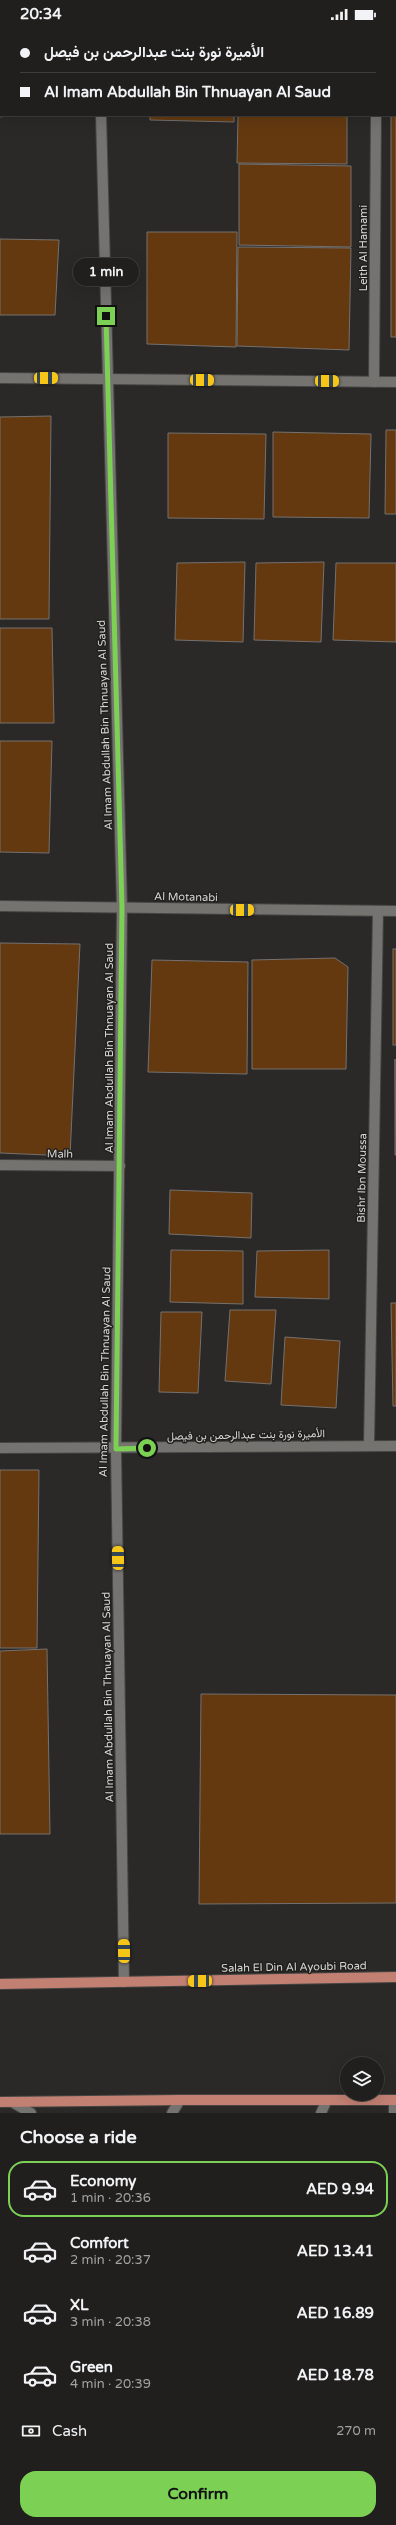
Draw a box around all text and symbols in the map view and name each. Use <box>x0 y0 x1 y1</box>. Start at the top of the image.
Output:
text: 20:34 <box>20 5 62 23</box>
text: الأميرة نورة بنت عبدالرحمن بن فيصل <box>44 43 264 61</box>
text: Al Imam Abdullah Bin Thnuayan Al Saud <box>44 83 331 101</box>
street label: Leith Al Hamami <box>357 205 370 291</box>
callout: 1 min <box>73 258 139 286</box>
text: 1 min <box>89 264 123 280</box>
route end <box>97 307 115 325</box>
car <box>34 372 58 384</box>
car <box>190 374 214 386</box>
car <box>315 375 339 387</box>
street label: Al Imam Abdullah Bin Thnuayan Al Saud <box>95 620 115 830</box>
street label: Al Motanabi <box>154 890 218 904</box>
car <box>230 904 254 916</box>
street label: Al Imam Abdullah Bin Thnuayan Al Saud <box>103 943 116 1153</box>
street label: Bishr Ibn Moussa <box>355 1133 369 1223</box>
street label: Malh <box>47 1147 73 1161</box>
street label: Al Imam Abdullah Bin Thnuayan Al Saud <box>97 1267 113 1477</box>
street label: الأميرة نورة بنت عبدالرحمن بن فيصل <box>167 1427 325 1443</box>
route start <box>138 1439 156 1457</box>
car <box>112 1546 124 1570</box>
street label: Al Imam Abdullah Bin Thnuayan Al Saud <box>100 1592 116 1802</box>
car <box>118 1939 130 1963</box>
street label: Salah El Din Al Ayoubi Road <box>221 1959 367 1975</box>
car <box>188 1975 212 1987</box>
map controls <box>340 2057 384 2101</box>
button: layers <box>340 2057 384 2101</box>
text: Choose a ride <box>20 2126 137 2148</box>
icon: car <box>22 2171 58 2207</box>
text: Economy <box>70 2172 136 2190</box>
text: AED 9.94 <box>306 2180 374 2198</box>
text: 1 min · 20:36 <box>70 2190 151 2206</box>
icon: car <box>22 2233 58 2269</box>
text: Comfort <box>70 2234 129 2252</box>
text: AED 13.41 <box>297 2242 374 2260</box>
text: 2 min · 20:37 <box>70 2252 151 2268</box>
icon: car <box>22 2295 58 2331</box>
text: XL <box>70 2296 89 2314</box>
text: AED 16.89 <box>297 2304 374 2322</box>
text: 3 min · 20:38 <box>70 2314 151 2330</box>
icon: car <box>22 2357 58 2393</box>
text: Green <box>70 2358 113 2376</box>
text: AED 18.78 <box>297 2366 374 2384</box>
text: 4 min · 20:39 <box>70 2376 151 2392</box>
icon: cash <box>20 2420 42 2442</box>
text: Cash <box>52 2422 87 2440</box>
text: 270 m <box>336 2423 376 2439</box>
button: Confirm <box>20 2471 376 2517</box>

